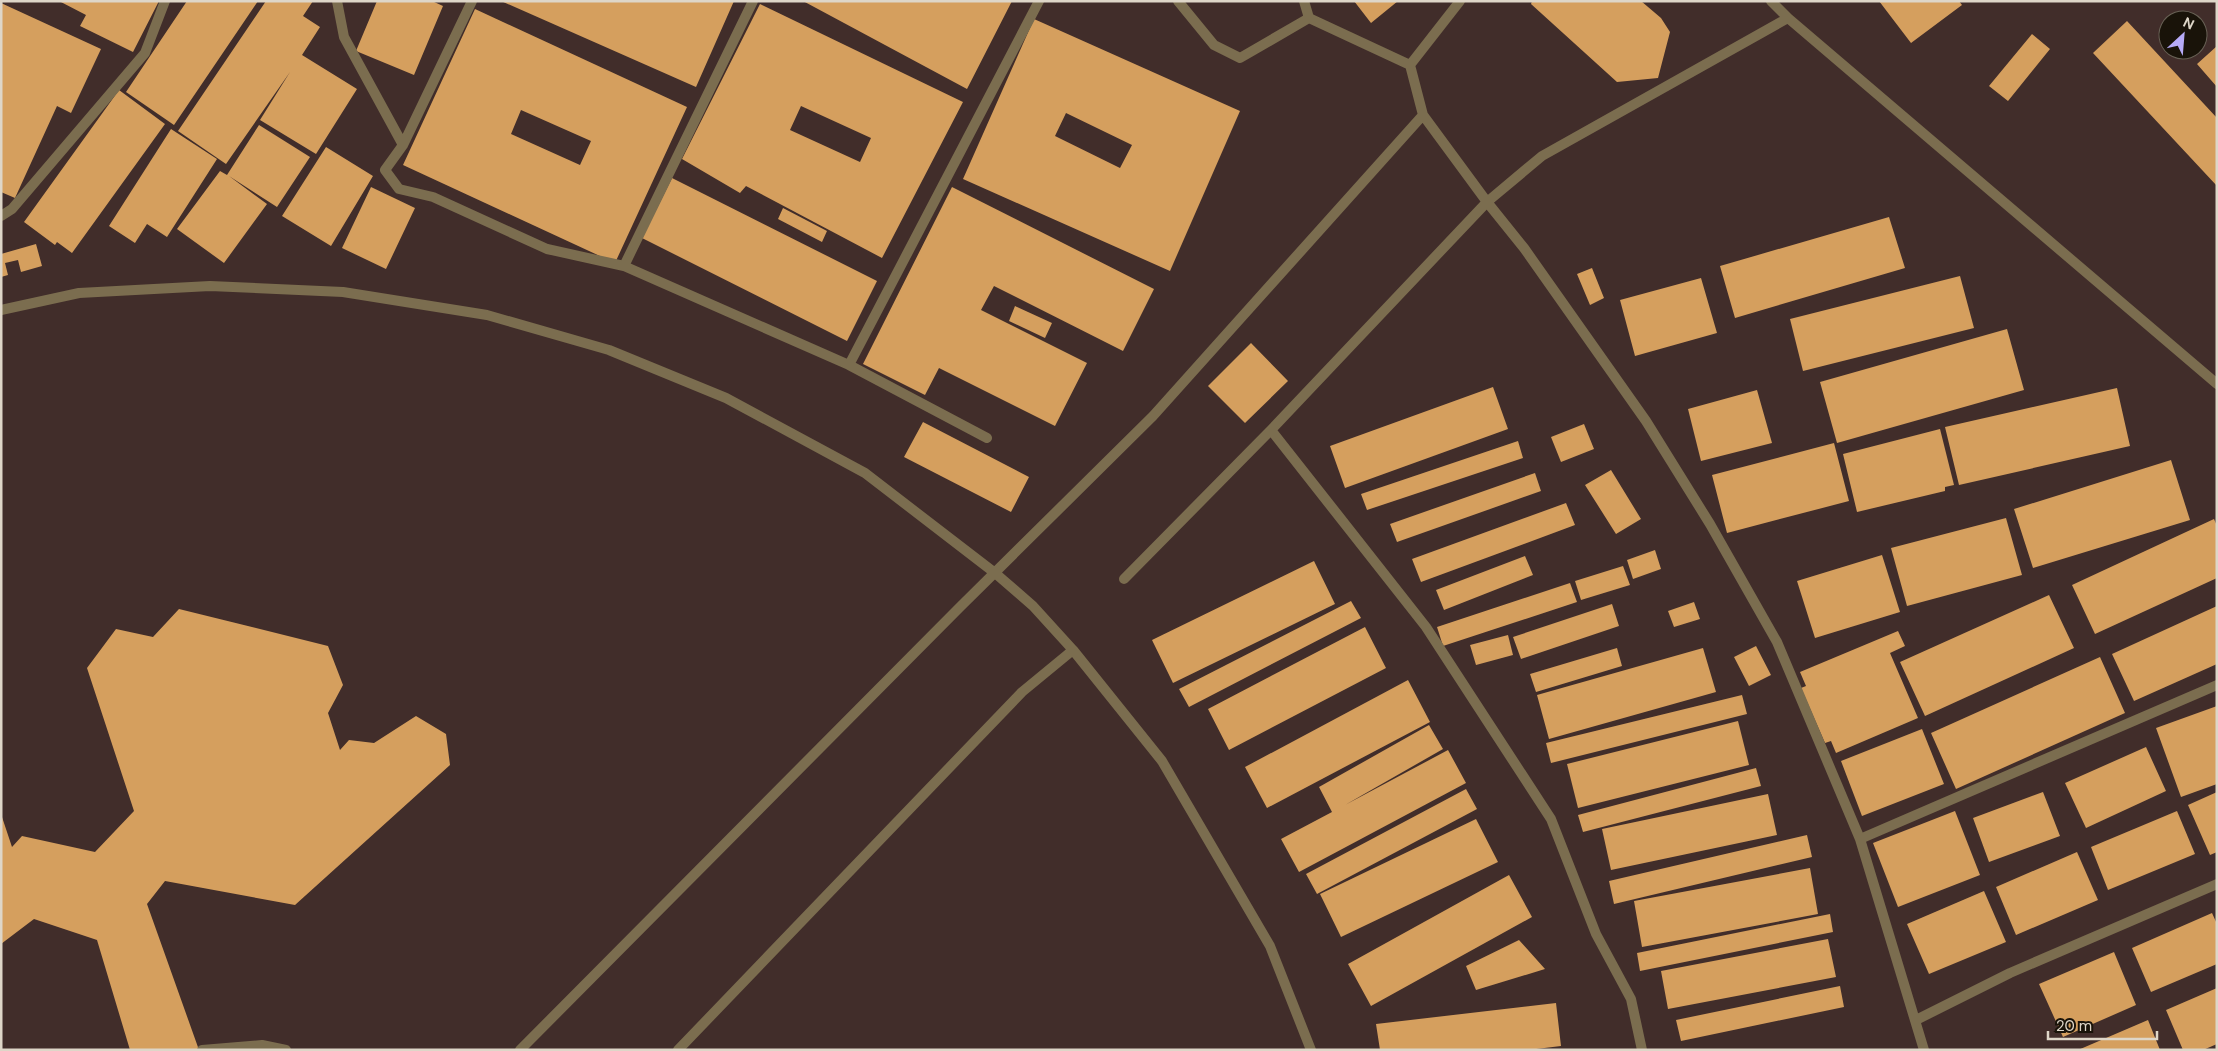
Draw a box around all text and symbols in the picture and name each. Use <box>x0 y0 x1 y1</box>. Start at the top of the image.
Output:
north arrow <box>2158 10 2208 60</box>
text: N <box>2180 13 2197 34</box>
scale bar <box>2048 1008 2157 1040</box>
text: 20 m <box>2056 1016 2092 1036</box>

